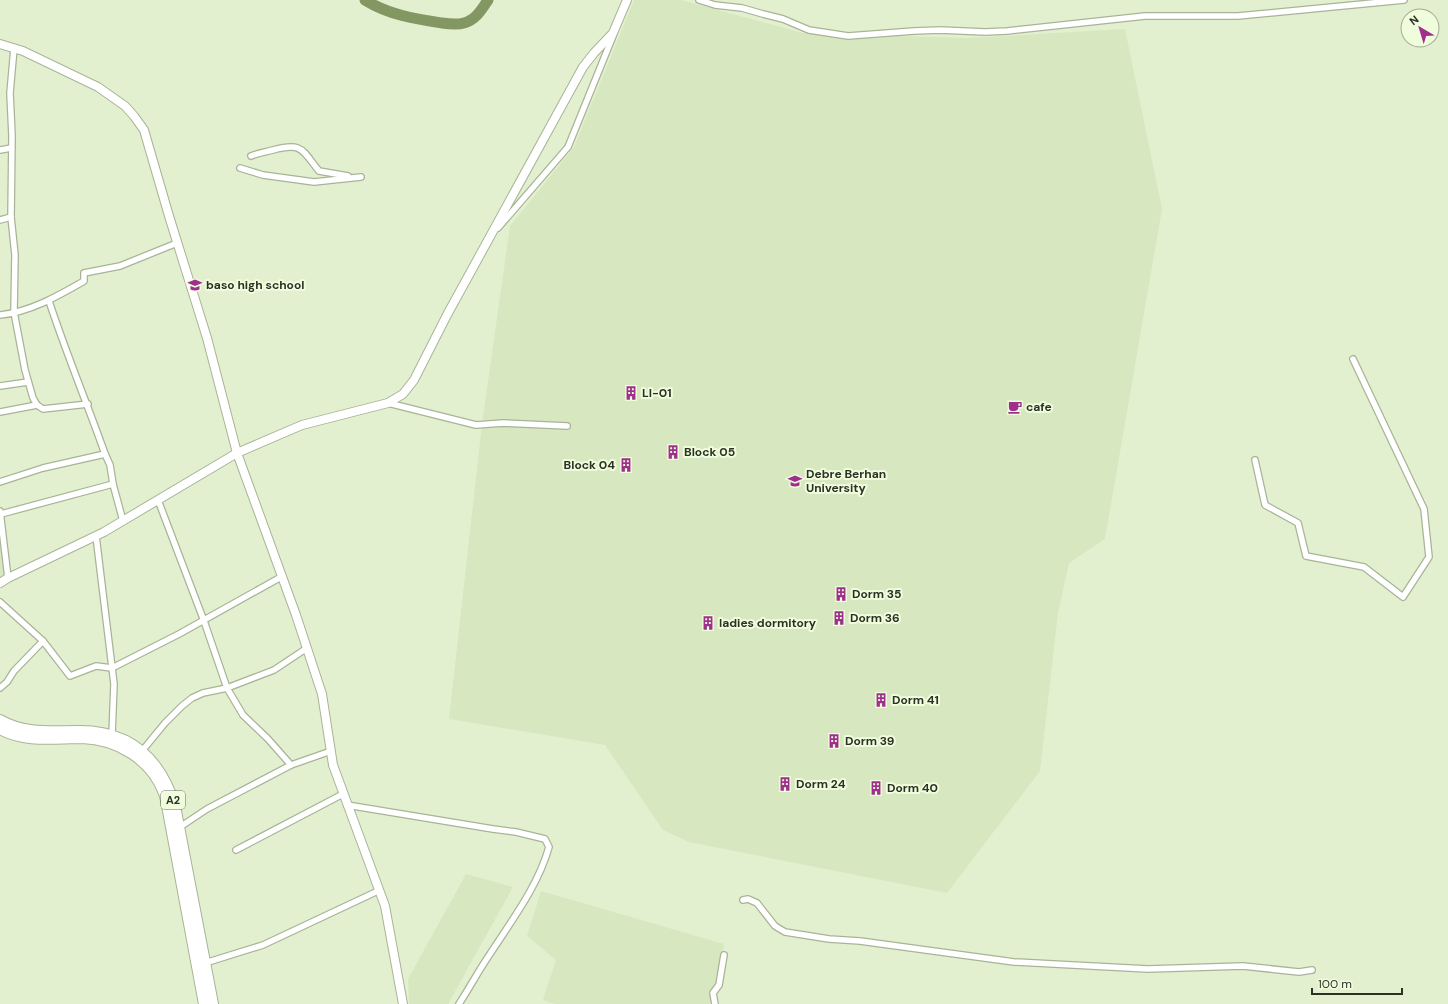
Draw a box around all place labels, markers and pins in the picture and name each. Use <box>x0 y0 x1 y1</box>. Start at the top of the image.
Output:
school or university icon: baso high school <box>187 277 203 293</box>
place label: baso high school <box>206 277 304 293</box>
building icon: LI-01 <box>623 385 639 401</box>
place label: LI-01 <box>642 385 672 401</box>
cafe icon: cafe <box>1007 399 1023 415</box>
place label: cafe <box>1026 399 1052 415</box>
building icon: Block 05 <box>665 444 681 460</box>
place label: Block 05 <box>684 444 735 460</box>
place label: Block 04 <box>564 457 615 473</box>
building icon: Block 04 <box>618 457 634 473</box>
place label: Debre Berhan University <box>806 466 886 496</box>
school or university icon: Debre Berhan University <box>787 473 803 489</box>
building icon: Dorm 35 <box>833 586 849 602</box>
place label: Dorm 35 <box>852 586 902 602</box>
building icon: Dorm 36 <box>831 610 847 626</box>
place label: Dorm 36 <box>850 610 900 626</box>
building icon: ladies dormitory <box>700 615 716 631</box>
place label: ladies dormitory <box>719 615 817 631</box>
building icon: Dorm 41 <box>873 692 889 708</box>
place label: Dorm 41 <box>892 692 939 708</box>
building icon: Dorm 39 <box>826 733 842 749</box>
place label: Dorm 39 <box>845 733 895 749</box>
building icon: Dorm 24 <box>777 776 793 792</box>
place label: Dorm 24 <box>796 776 846 792</box>
building icon: Dorm 40 <box>868 780 884 796</box>
place label: Dorm 40 <box>887 780 938 796</box>

